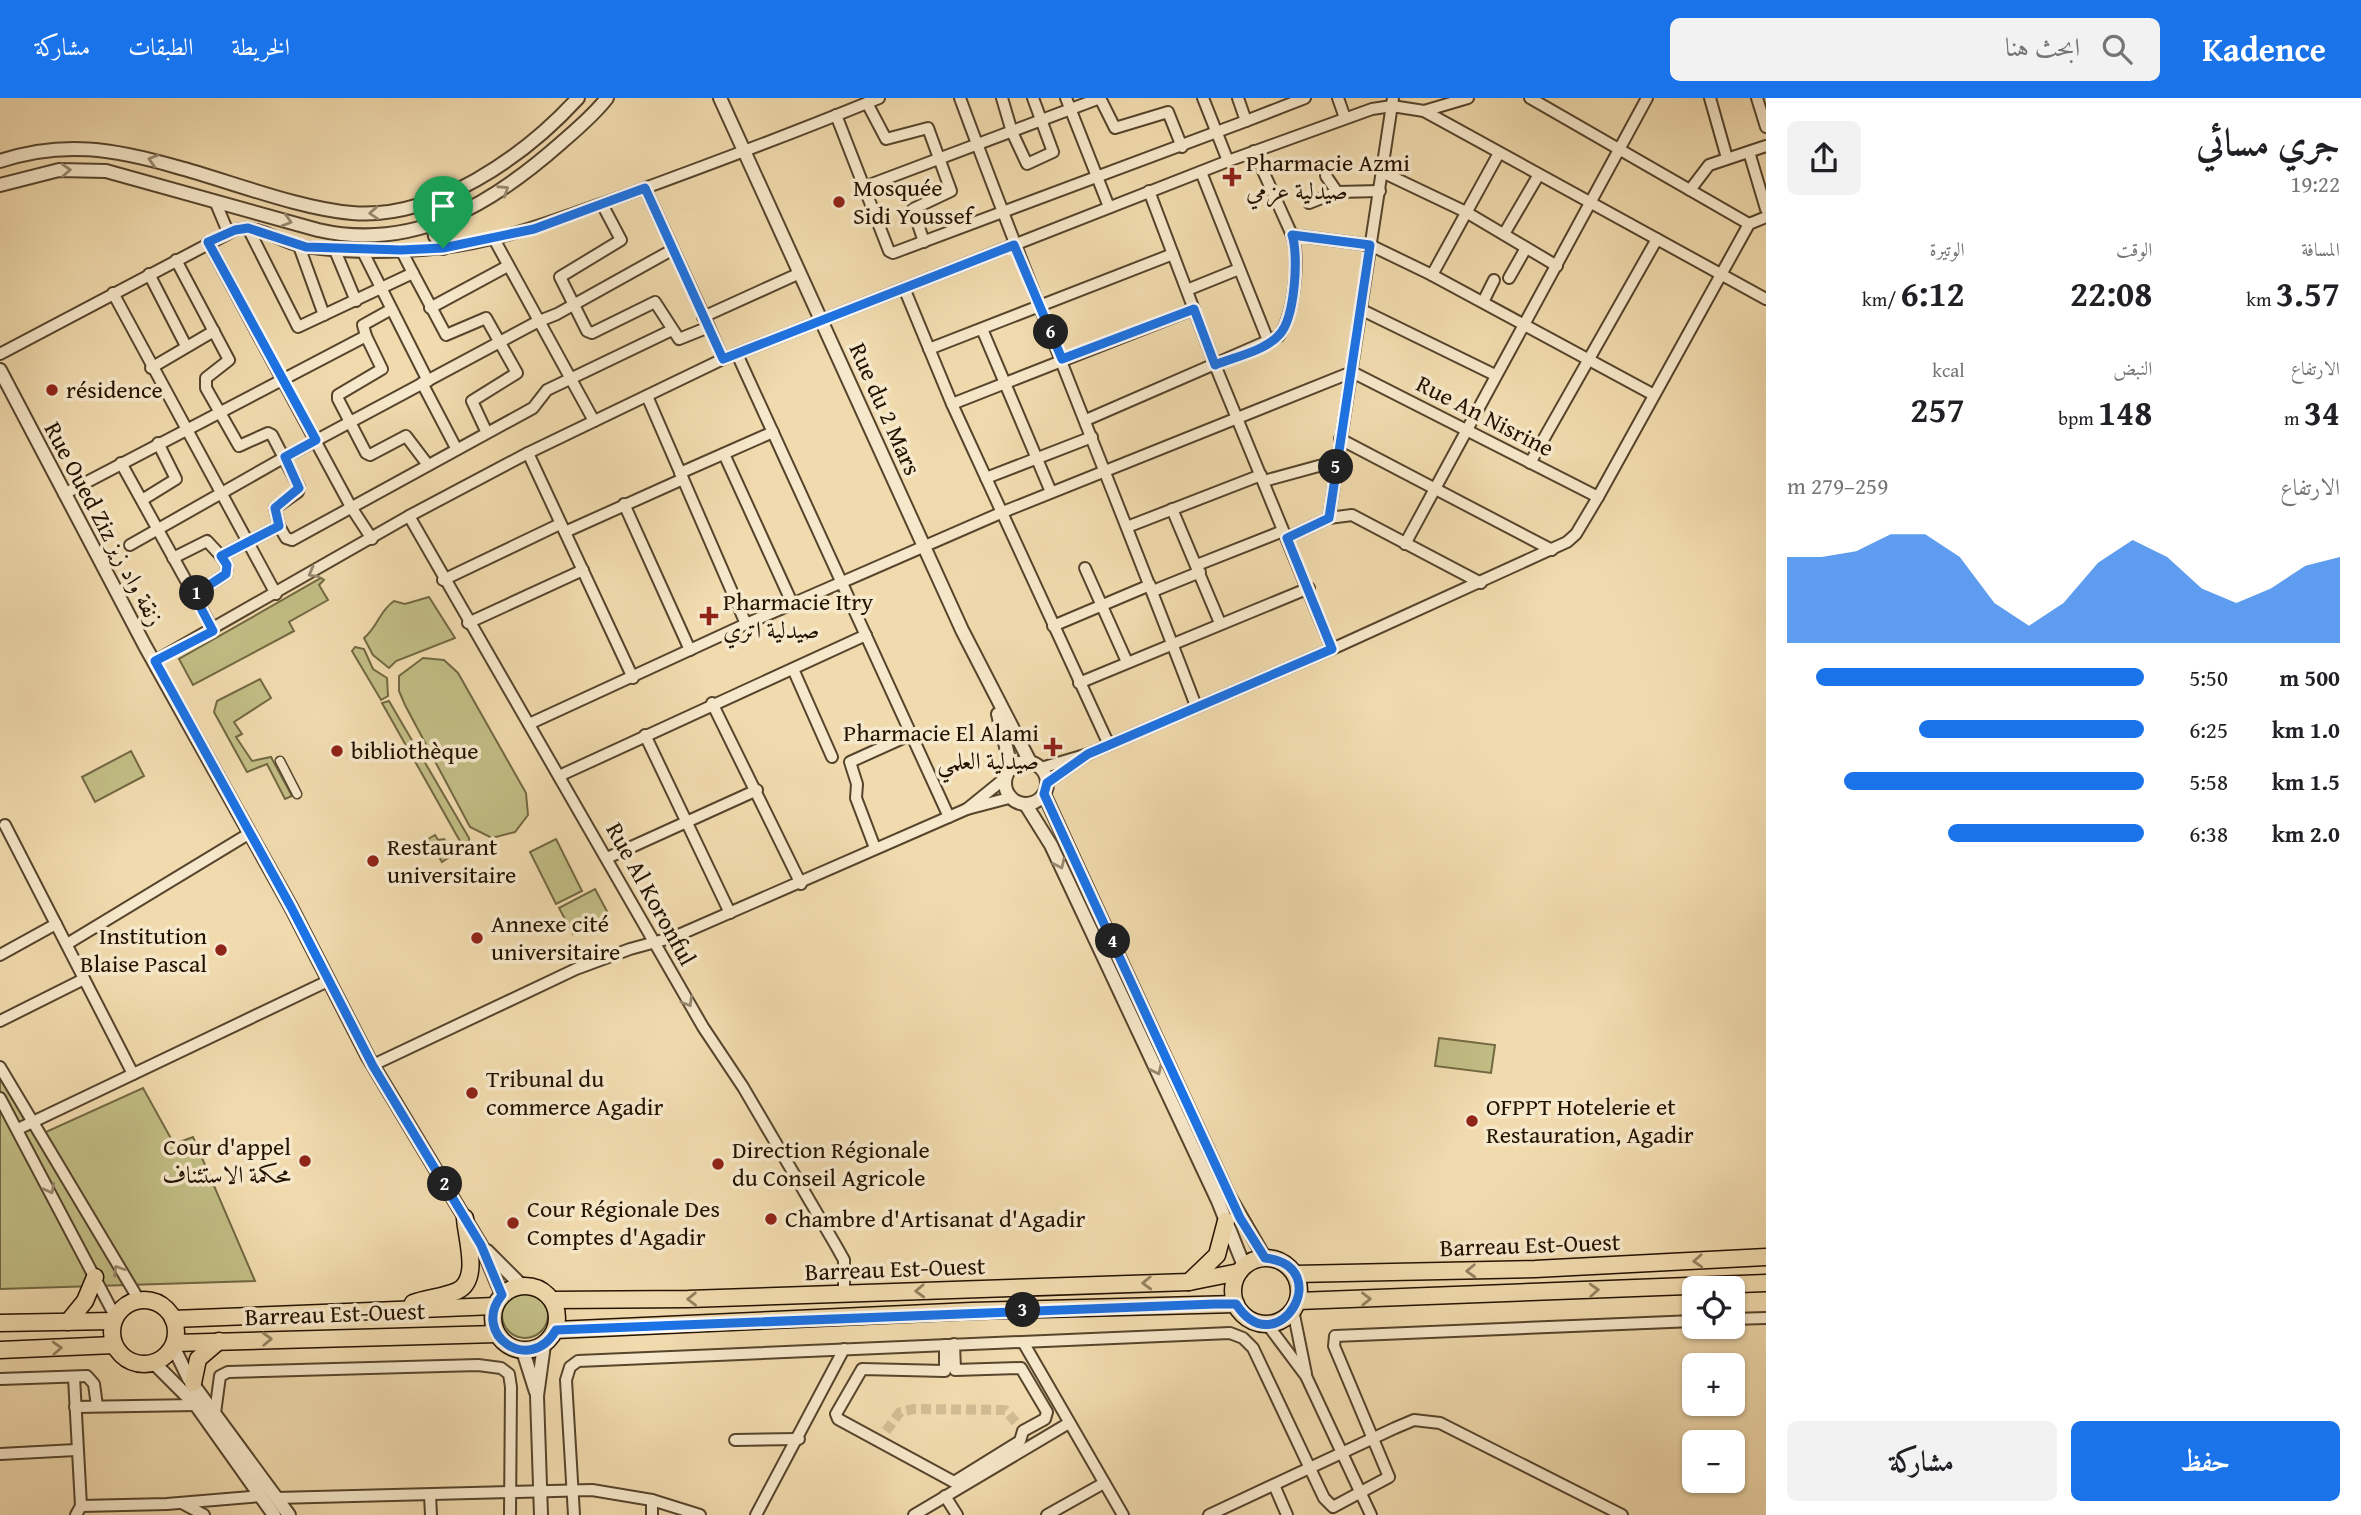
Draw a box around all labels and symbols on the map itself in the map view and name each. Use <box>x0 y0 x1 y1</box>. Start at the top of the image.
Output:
place label: Pharmacie Azmi صيدلية عزمي <box>1246 145 1410 210</box>
one-way arrow <box>148 153 160 168</box>
one-way arrow <box>61 163 72 178</box>
marker: Pharmacie Azmi صيدلية عزمي <box>1224 169 1240 185</box>
place label: Mosquée Sidi Youssef <box>853 170 975 233</box>
pin <box>413 176 473 248</box>
one-way arrow <box>496 186 509 199</box>
marker: Mosquée Sidi Youssef <box>831 194 847 210</box>
one-way arrow <box>368 205 379 220</box>
one-way arrow <box>281 213 293 227</box>
pin: 6 <box>1034 314 1068 350</box>
street label: Rue du 2 Mars <box>841 337 930 481</box>
street label: Rue An Nisrine <box>1410 366 1560 465</box>
place label: résidence <box>66 372 163 407</box>
marker: résidence <box>44 382 60 398</box>
street label: Rue Oued Ziz زنقة واد زيز <box>36 415 173 632</box>
pin: 5 <box>1318 450 1354 484</box>
one-way arrow <box>307 565 320 578</box>
pin: 1 <box>180 575 214 610</box>
place label: Pharmacie Itry صيدلية اتري <box>723 584 873 649</box>
marker: Pharmacie Itry صيدلية اتري <box>701 608 717 624</box>
place label: Pharmacie El Alami صيدلية العلمي <box>843 715 1039 784</box>
place label: bibliothèque <box>351 733 478 768</box>
marker: Pharmacie El Alami صيدلية العلمي <box>1045 739 1061 755</box>
marker: bibliothèque <box>329 743 345 759</box>
street label: Rue Al Koronful <box>598 816 705 972</box>
place label: Restaurant universitaire <box>387 829 516 892</box>
marker: Restaurant universitaire <box>365 853 381 869</box>
one-way arrow <box>1052 857 1066 869</box>
place label: Annexe cité universitaire <box>491 906 620 969</box>
place label: Institution Blaise Pascal <box>80 918 208 981</box>
pin: 4 <box>1096 924 1130 958</box>
marker: Annexe cité universitaire <box>469 930 485 946</box>
marker: Institution Blaise Pascal <box>213 942 229 958</box>
one-way arrow <box>680 994 693 1007</box>
place label: Tribunal du commerce Agadir <box>486 1061 663 1124</box>
one-way arrow <box>1148 1063 1162 1075</box>
marker: Tribunal du commerce Agadir <box>464 1085 480 1101</box>
place label: OFPPT Hotelerie et Restauration, Agadir <box>1486 1089 1694 1152</box>
marker: OFPPT Hotelerie et Restauration, Agadir <box>1464 1113 1480 1129</box>
place label: Cour d'appel محكمة الاستئناف <box>162 1129 291 1192</box>
place label: Direction Régionale du Conseil Agricole <box>732 1132 930 1195</box>
marker: Cour d'appel محكمة الاستئناف <box>297 1153 313 1169</box>
marker: Direction Régionale du Conseil Agricole <box>710 1156 726 1172</box>
pin: 2 <box>428 1166 462 1202</box>
one-way arrow <box>42 1182 55 1195</box>
place label: Cour Régionale Des Comptes d'Agadir <box>527 1191 720 1254</box>
place label: Chambre d'Artisanat d'Agadir <box>785 1201 1085 1236</box>
marker: Chambre d'Artisanat d'Agadir <box>763 1211 779 1227</box>
marker: Cour Régionale Des Comptes d'Agadir <box>505 1215 521 1231</box>
street label: Barreau Est-Ouest <box>1439 1224 1621 1265</box>
street label: Barreau Est-Ouest <box>804 1248 986 1289</box>
one-way arrow <box>1692 1253 1703 1268</box>
one-way arrow <box>1465 1263 1476 1278</box>
one-way arrow <box>114 1264 127 1277</box>
one-way arrow <box>1141 1275 1152 1291</box>
one-way arrow <box>914 1283 925 1298</box>
one-way arrow <box>1589 1283 1600 1298</box>
one-way arrow <box>687 1291 697 1307</box>
one-way arrow <box>1362 1291 1372 1307</box>
pin: 3 <box>1006 1292 1040 1328</box>
street label: Barreau Est-Ouest <box>244 1293 426 1334</box>
one-way arrow <box>262 1331 273 1346</box>
one-way arrow <box>52 1340 63 1355</box>

